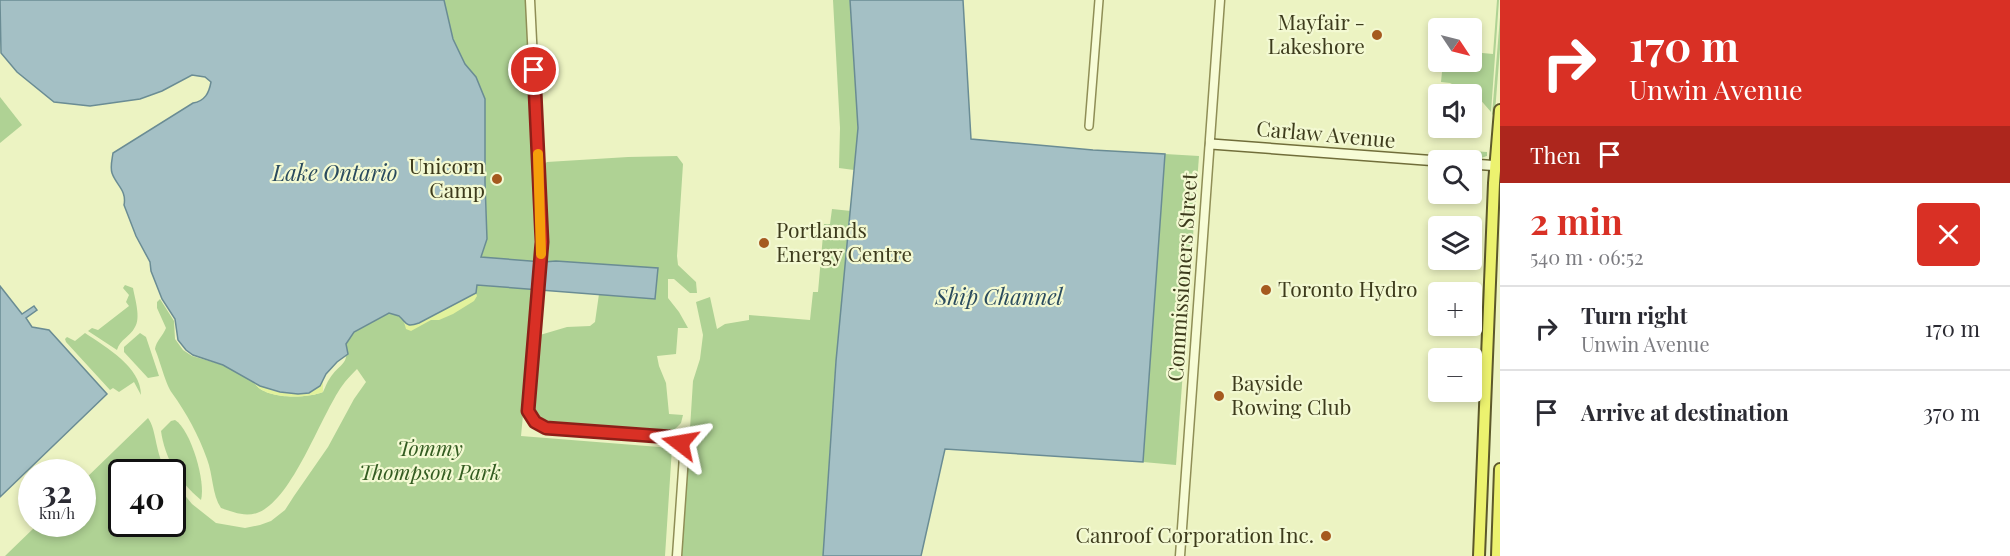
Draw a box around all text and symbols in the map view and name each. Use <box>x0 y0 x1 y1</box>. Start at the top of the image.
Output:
place label: Mayfair - Lakeshore <box>1268 7 1365 59</box>
text: 170 m <box>1629 17 1739 73</box>
north arrow <box>1428 18 1482 72</box>
map controls <box>1428 18 1482 402</box>
icon: right <box>1530 24 1608 102</box>
marker: Mayfair - Lakeshore <box>1370 28 1384 42</box>
pin <box>508 44 559 95</box>
icon: arrive <box>517 53 550 86</box>
text: Unwin Avenue <box>1629 71 1803 107</box>
button: sound <box>1428 84 1482 138</box>
street label: Carlaw Avenue <box>1255 113 1397 153</box>
icon: arrive <box>1593 138 1626 171</box>
text: Then <box>1530 140 1581 170</box>
button: search <box>1428 150 1482 204</box>
place label: Unicorn Camp <box>409 151 485 203</box>
water label: Lake Ontario <box>271 157 398 187</box>
street label: Commissioners Street <box>1160 171 1202 382</box>
marker: Unicorn Camp <box>490 172 504 186</box>
text: 2 min <box>1530 196 1623 244</box>
button: close <box>1917 203 1980 266</box>
place label: Portlands Energy Centre <box>776 215 912 267</box>
button: layers <box>1428 216 1482 270</box>
marker: Portlands Energy Centre <box>757 236 771 250</box>
text: 540 m · 06:52 <box>1530 243 1644 270</box>
place label: Toronto Hydro <box>1278 274 1417 302</box>
water label: Ship Channel <box>934 281 1064 311</box>
button: + <box>1428 282 1482 336</box>
marker: Toronto Hydro <box>1259 283 1273 297</box>
text: Turn right <box>1581 300 1687 330</box>
icon: right <box>1530 312 1563 345</box>
text: 170 m <box>1925 313 1980 343</box>
text: Unwin Avenue <box>1581 330 1710 357</box>
button: − <box>1428 348 1482 402</box>
place label: Bayside Rowing Club <box>1231 368 1351 420</box>
marker: Bayside Rowing Club <box>1212 389 1226 403</box>
icon: arrive <box>1530 396 1563 429</box>
text: Arrive at destination <box>1581 397 1789 427</box>
text: 370 m <box>1923 397 1980 427</box>
position arrow <box>648 411 712 475</box>
park label: Tommy Thompson Park <box>359 433 501 485</box>
speed limit sign: 40 <box>108 459 186 537</box>
text: 32 <box>42 471 72 511</box>
text: km/h <box>39 503 75 523</box>
place label: Canroof Corporation Inc. <box>1076 520 1314 548</box>
marker: Canroof Corporation Inc. <box>1319 529 1333 543</box>

